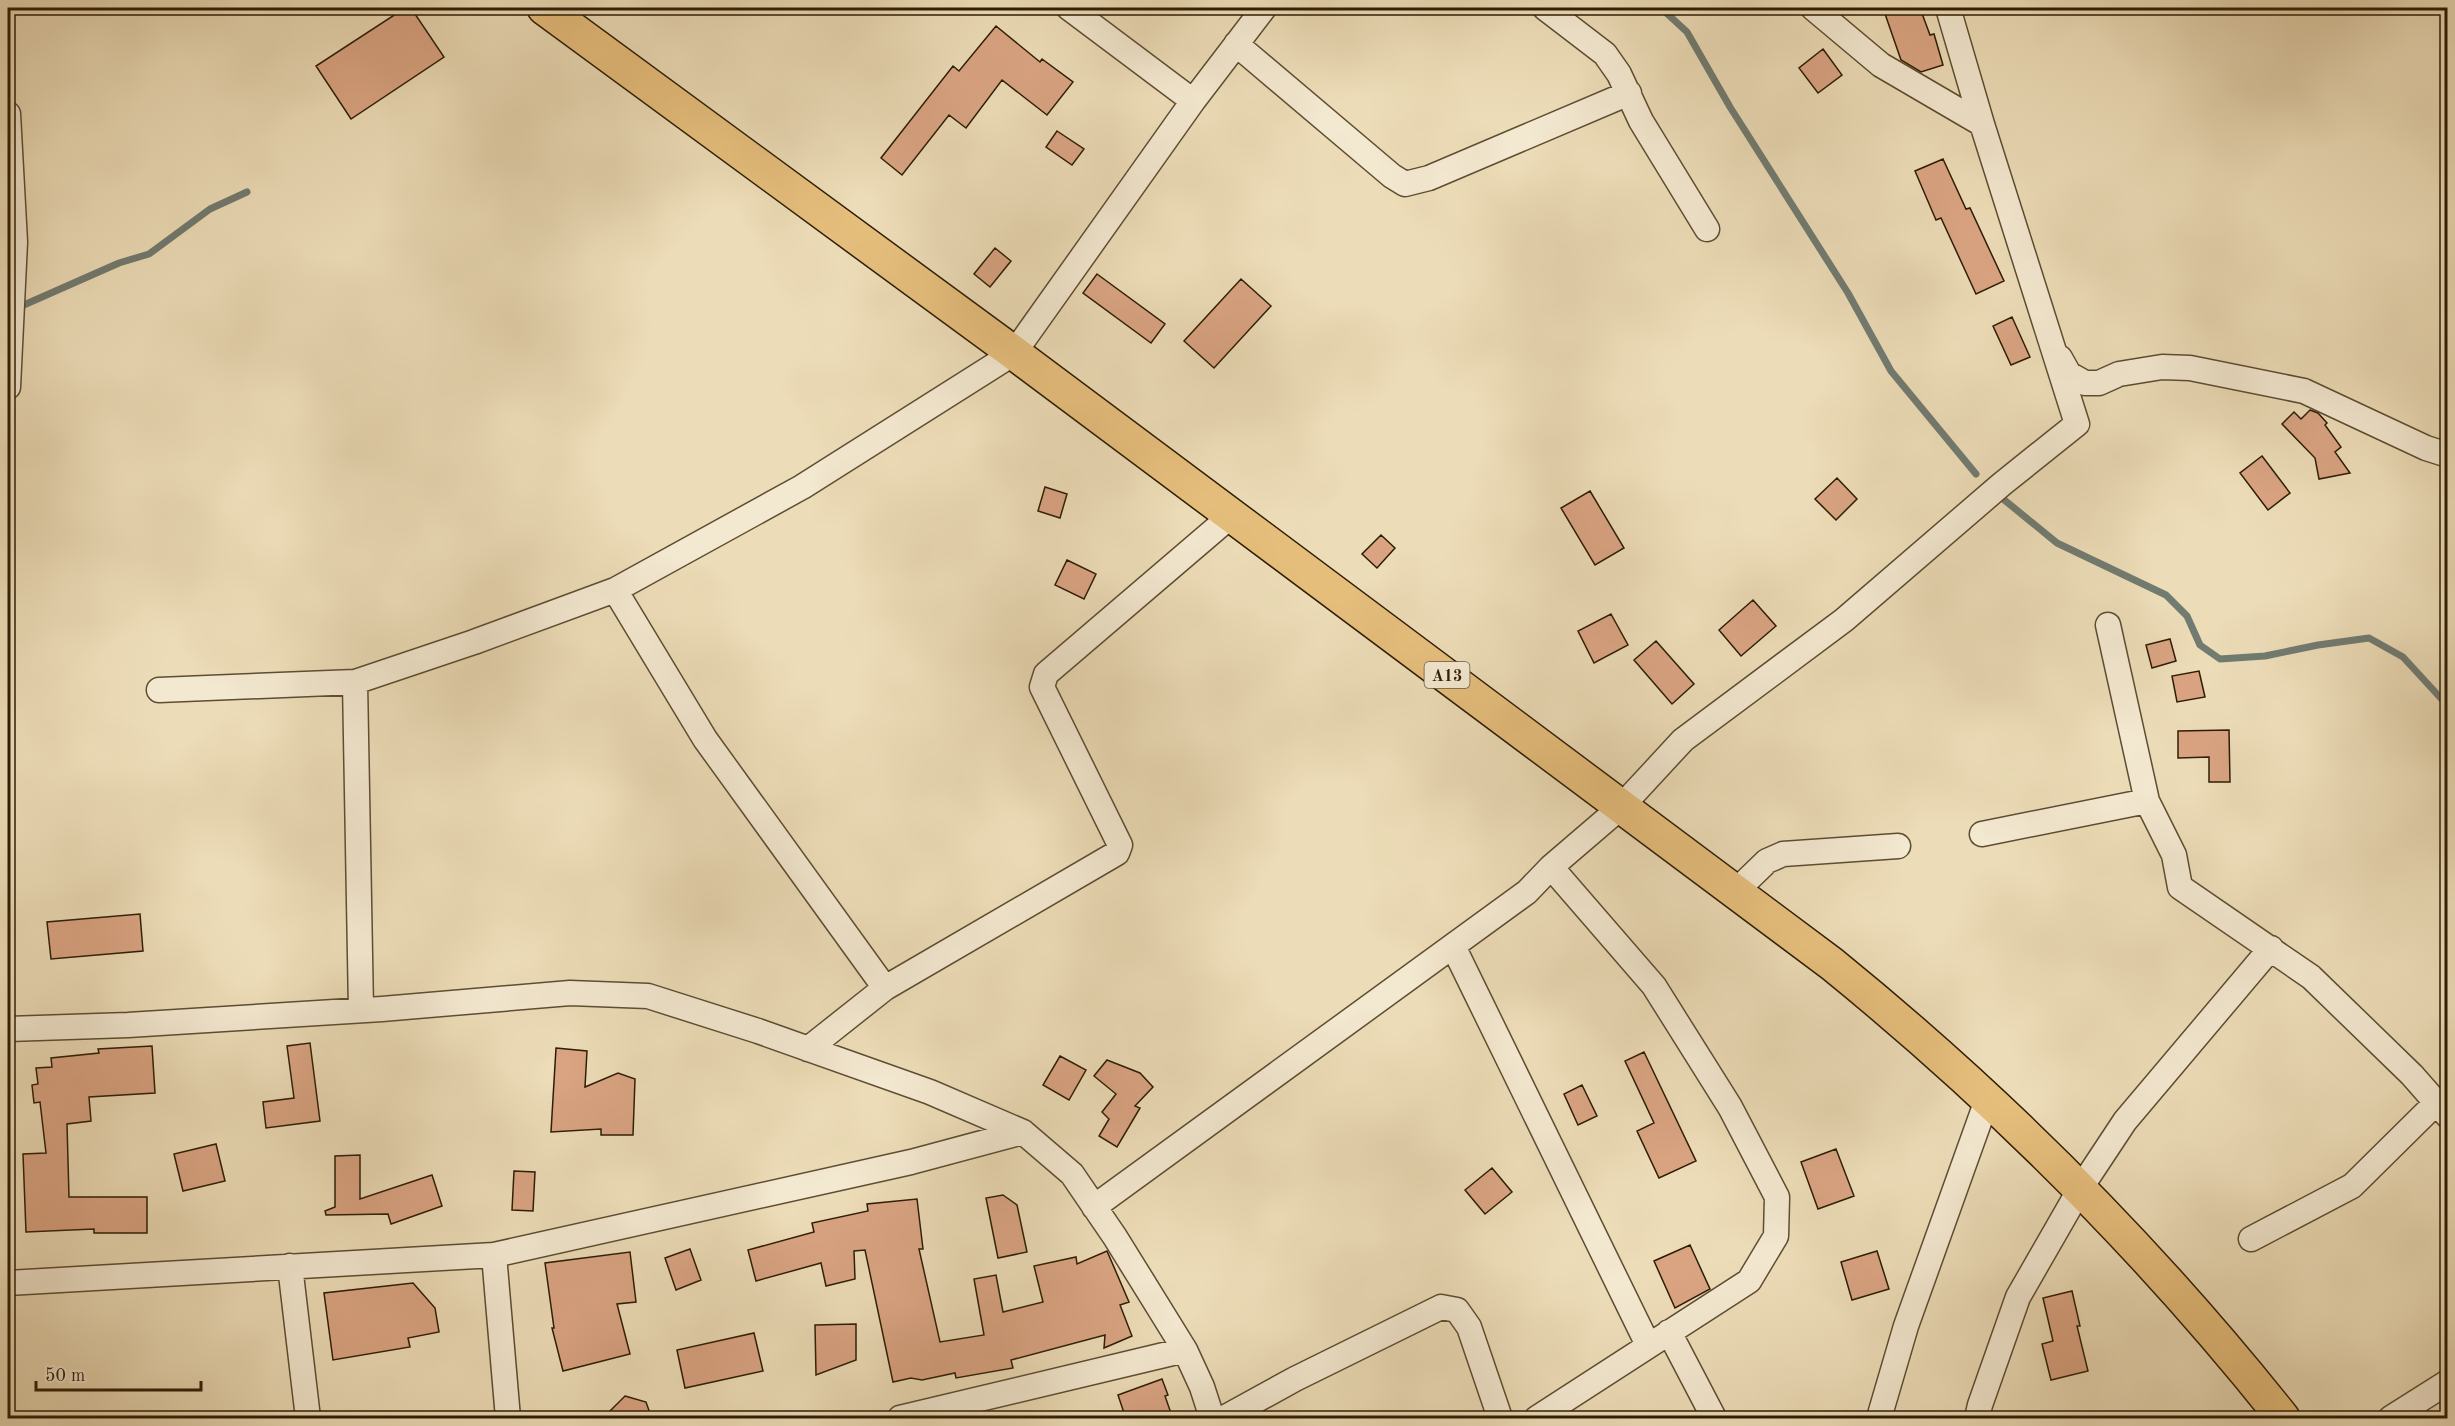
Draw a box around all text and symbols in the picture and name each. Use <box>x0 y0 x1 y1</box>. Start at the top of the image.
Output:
road number: A13 <box>1424 662 1470 688</box>
scale bar <box>36 1354 201 1392</box>
text: 50 m <box>45 1367 85 1385</box>

